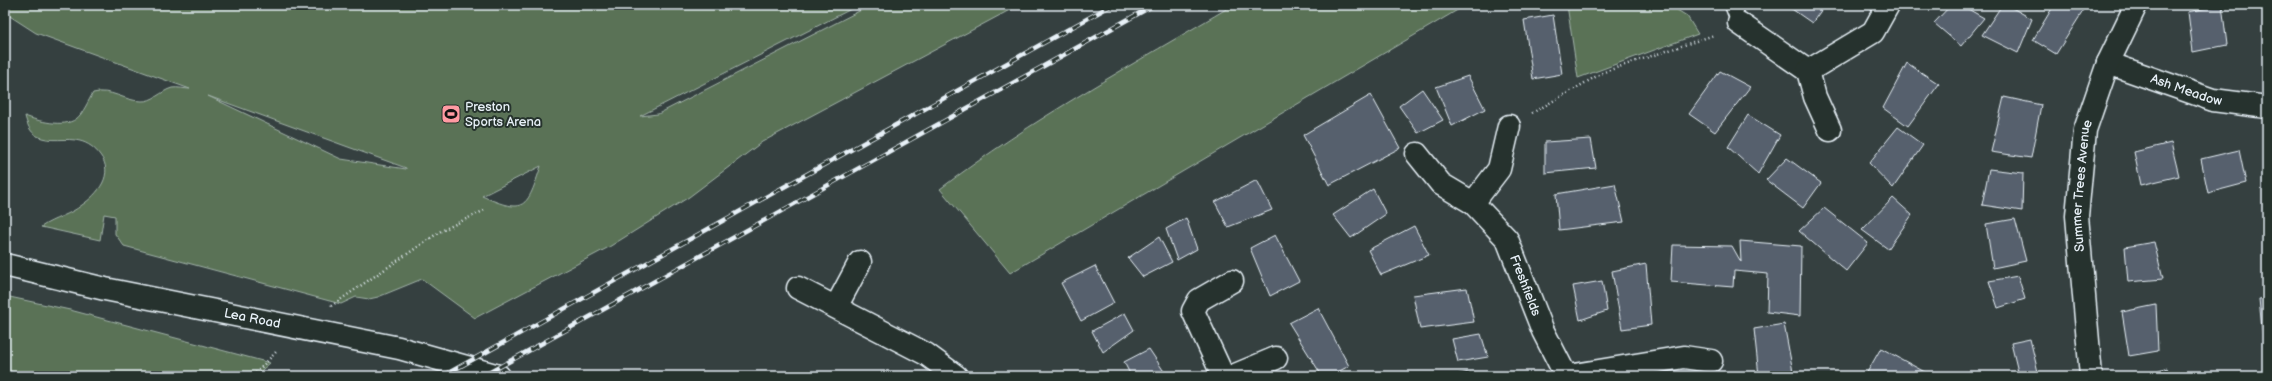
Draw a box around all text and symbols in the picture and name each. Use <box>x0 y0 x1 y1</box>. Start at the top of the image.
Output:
street label: Ash Meadow <box>2149 71 2223 109</box>
place label: Preston Sports Arena <box>465 99 541 130</box>
sports icon: Preston Sports Arena <box>440 103 462 125</box>
street label: Summer Trees Avenue <box>2069 117 2096 253</box>
street label: Freshfields <box>1506 253 1545 319</box>
street label: Lea Road <box>223 305 282 332</box>

